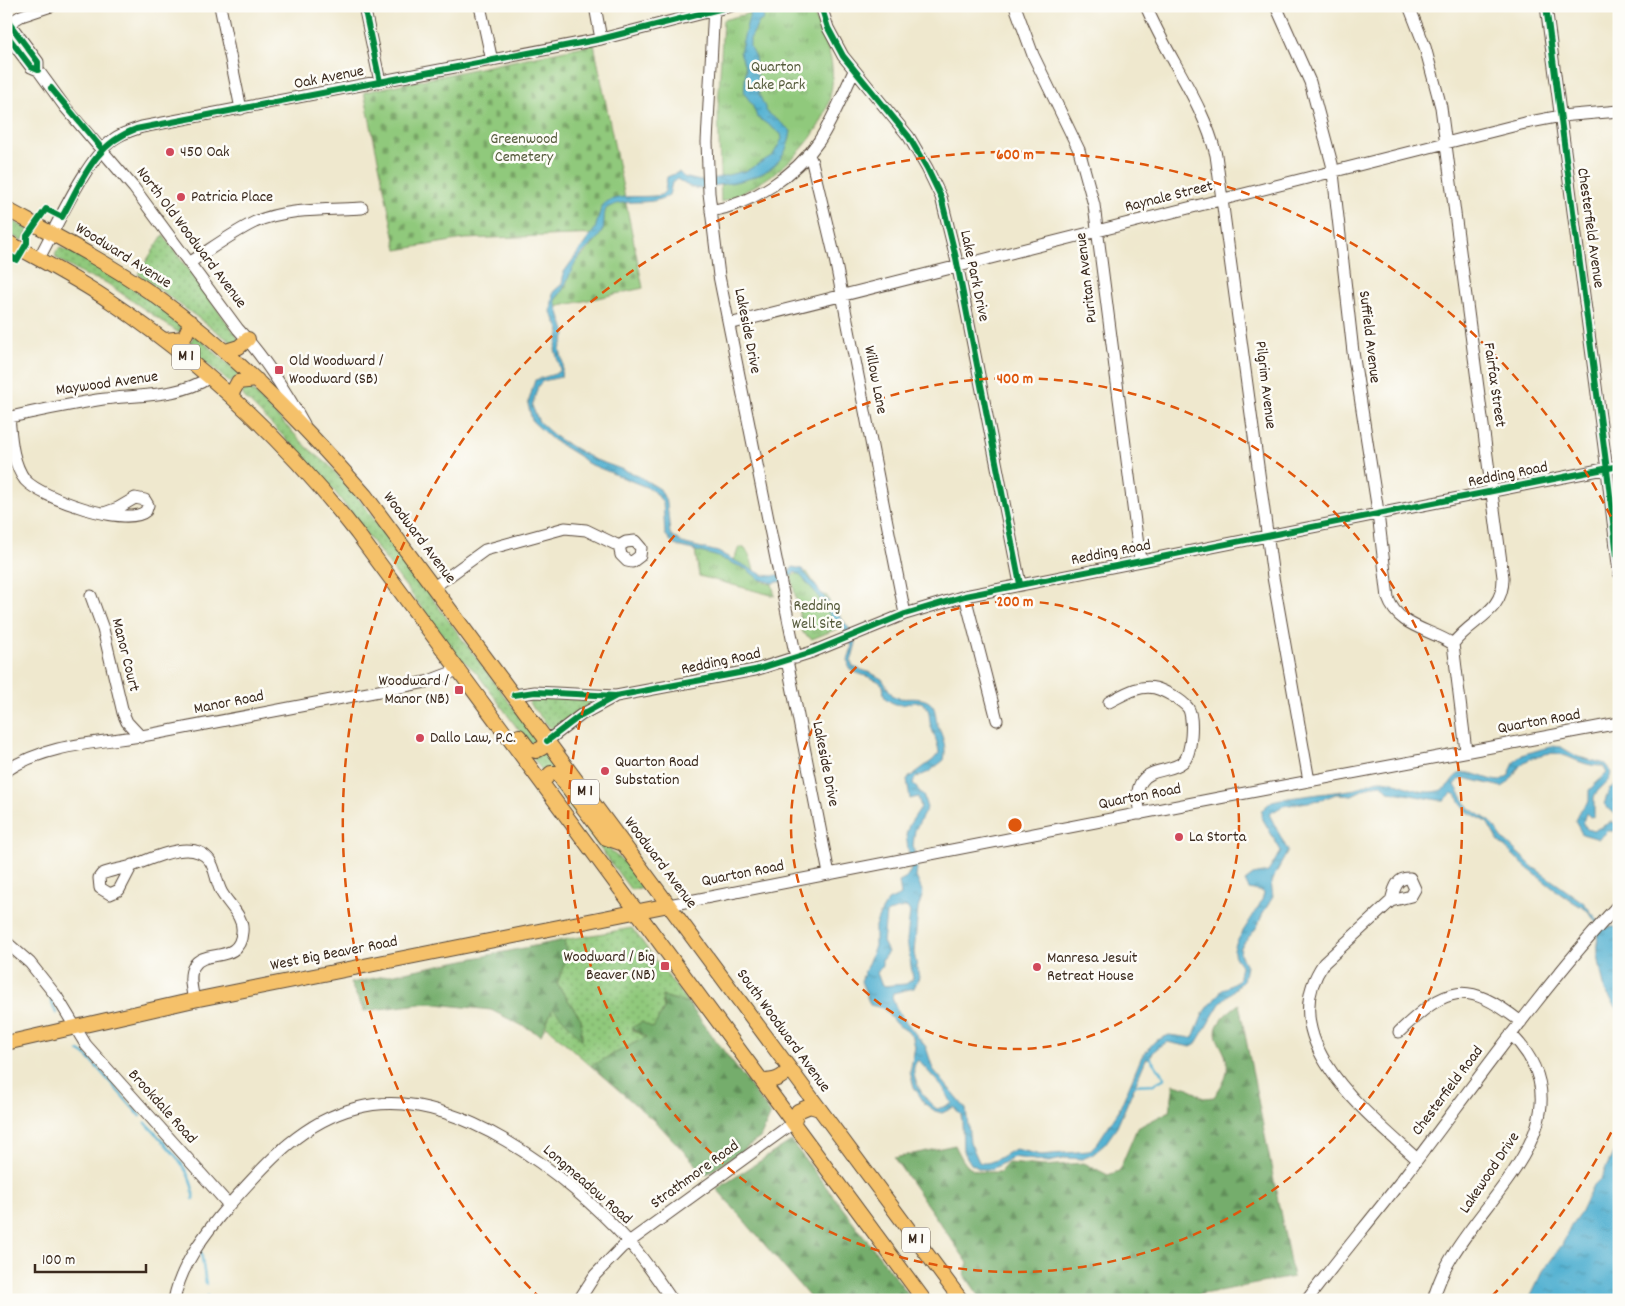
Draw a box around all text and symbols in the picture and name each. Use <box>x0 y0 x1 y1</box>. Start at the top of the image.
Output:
park label: Quarton Lake Park <box>747 56 805 97</box>
street label: Oak Avenue <box>292 60 366 96</box>
park label: Greenwood Cemetery <box>490 128 558 169</box>
place label: 450 Oak <box>180 141 230 164</box>
text: 600 m <box>996 145 1034 167</box>
marker: 450 Oak <box>164 146 176 158</box>
street label: North Old Woodward Avenue <box>130 163 252 313</box>
street label: Chesterfield Avenue <box>1570 166 1610 290</box>
street label: Raynale Street <box>1123 175 1216 219</box>
place label: Patricia Place <box>191 186 273 209</box>
marker: Patricia Place <box>175 191 187 203</box>
street label: Woodward Avenue <box>70 217 176 295</box>
street label: Lake Park Drive <box>953 228 995 324</box>
street label: Puritan Avenue <box>1070 231 1104 325</box>
street label: Lakeside Drive <box>727 286 767 376</box>
street label: Suffield Avenue <box>1352 289 1386 385</box>
street label: Pilgrim Avenue <box>1248 340 1282 430</box>
street label: Fairfax Street <box>1477 341 1511 429</box>
road number: M 1 <box>172 344 200 370</box>
street label: Willow Lane <box>857 344 893 416</box>
place label: Old Woodward / Woodward (SB) <box>289 350 384 391</box>
marker: Old Woodward / Woodward (SB) <box>273 364 285 376</box>
street label: Maywood Avenue <box>54 365 160 403</box>
text: 400 m <box>997 369 1033 391</box>
street label: Redding Road <box>1466 456 1550 494</box>
street label: Woodward Avenue <box>377 487 461 589</box>
street label: Redding Road <box>1069 534 1153 572</box>
text: 200 m <box>997 592 1033 614</box>
park label: Redding Well Site <box>792 595 842 636</box>
street label: Manor Court <box>105 616 145 694</box>
street label: Redding Road <box>679 642 763 682</box>
place label: Woodward / Manor (NB) <box>379 670 449 711</box>
marker: Woodward / Manor (NB) <box>453 684 465 696</box>
street label: Manor Road <box>192 685 266 721</box>
street label: Quarton Road <box>1496 703 1582 741</box>
street label: Lakeside Drive <box>805 719 845 809</box>
place label: Dallo Law, P.C. <box>430 727 516 750</box>
marker: Dallo Law, P.C. <box>414 732 426 744</box>
place label: Quarton Road Substation <box>615 751 699 792</box>
marker: Quarton Road Substation <box>599 765 611 777</box>
street label: Quarton Road <box>1097 778 1183 816</box>
road number: M 1 <box>571 780 599 804</box>
street label: Woodward Avenue <box>618 812 702 914</box>
centre of rings <box>1006 816 1024 834</box>
place label: La Storta <box>1189 826 1247 849</box>
marker: La Storta <box>1173 831 1185 843</box>
street label: Quarton Road <box>700 855 786 893</box>
street label: West Big Beaver Road <box>268 930 400 978</box>
place label: Woodward / Big Beaver (NB) <box>563 946 655 987</box>
place label: Manresa Jesuit Retreat House <box>1047 947 1138 988</box>
marker: Woodward / Big Beaver (NB) <box>659 960 671 972</box>
marker: Manresa Jesuit Retreat House <box>1031 961 1043 973</box>
street label: South Woodward Avenue <box>730 965 836 1097</box>
street label: Chesterfield Road <box>1407 1041 1489 1141</box>
street label: Brookdale Road <box>122 1064 202 1150</box>
street label: Lakewood Drive <box>1454 1128 1526 1218</box>
street label: Strathmore Road <box>646 1135 744 1215</box>
street label: Longmeadow Road <box>537 1140 637 1230</box>
road number: M 1 <box>902 1228 930 1252</box>
scale bar <box>35 1241 146 1273</box>
text: 100 m <box>42 1250 75 1272</box>

